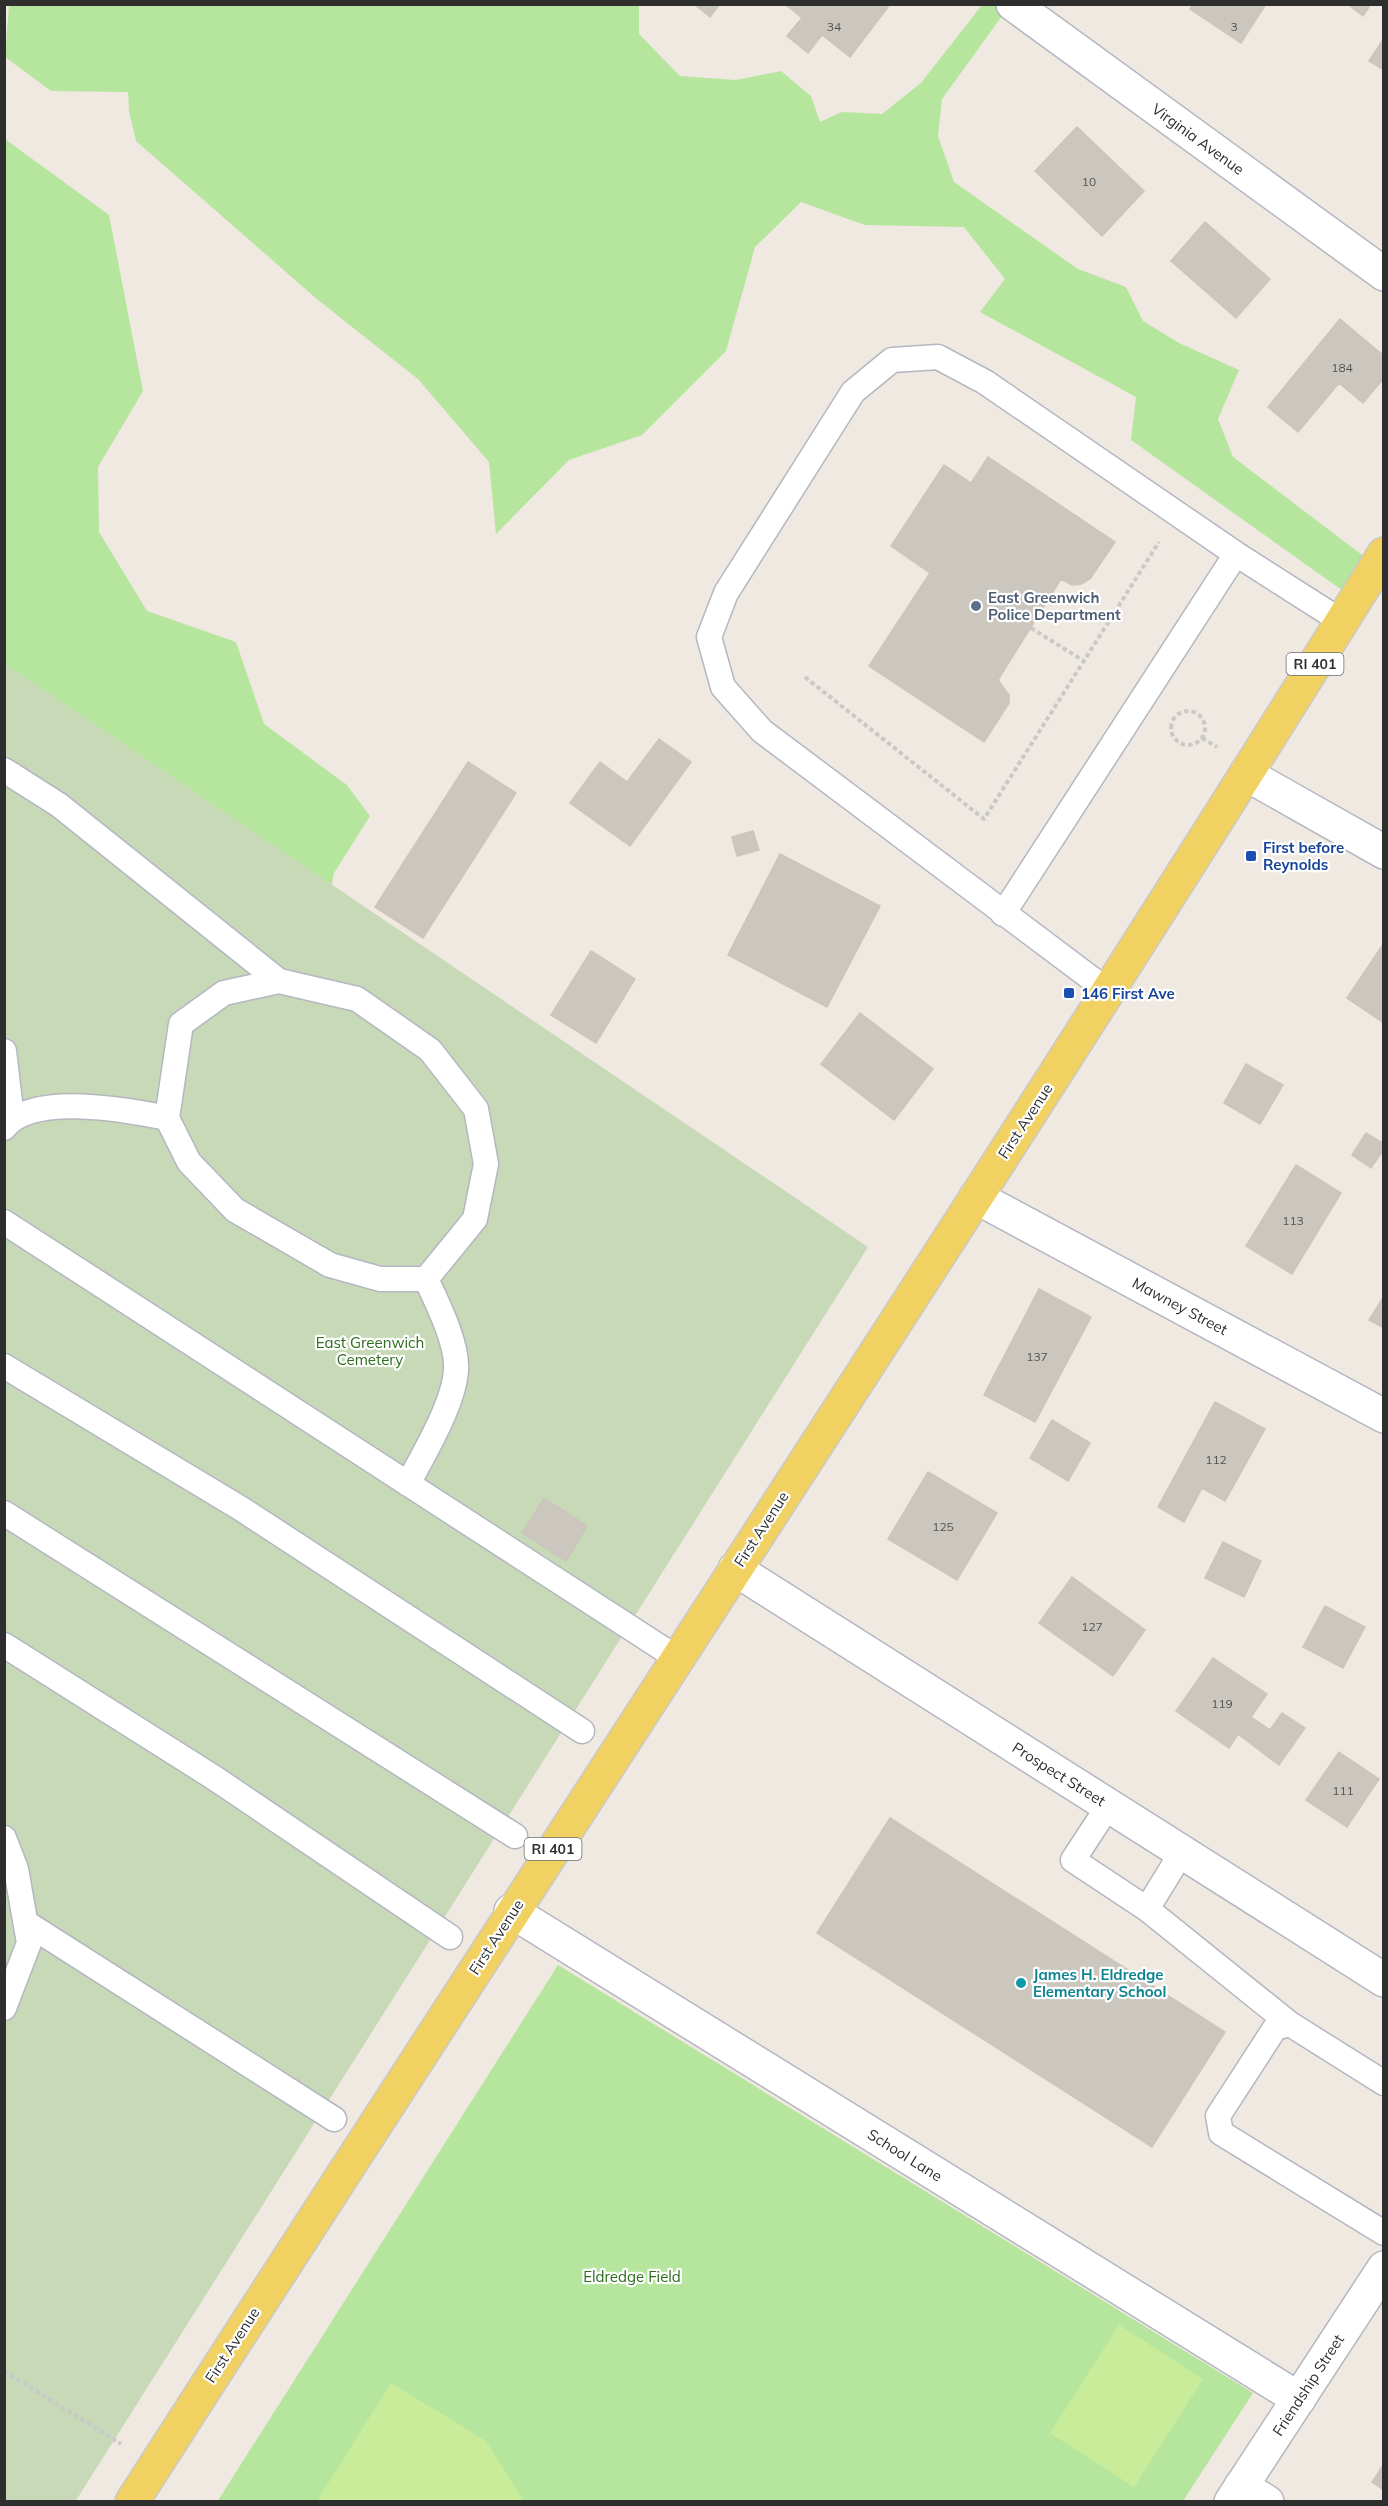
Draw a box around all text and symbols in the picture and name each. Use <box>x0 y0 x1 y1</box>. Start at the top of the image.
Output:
house number: 34 <box>827 19 841 34</box>
house number: 3 <box>1230 19 1238 34</box>
street label: Virginia Avenue <box>1148 99 1248 179</box>
house number: 10 <box>1082 174 1096 189</box>
house number: 184 <box>1331 360 1353 375</box>
place label: East Greenwich Police Department <box>988 588 1121 624</box>
marker: East Greenwich Police Department <box>969 599 983 613</box>
road number: RI 401 <box>1286 653 1344 675</box>
place label: First before Reynolds <box>1263 838 1344 874</box>
marker: First before Reynolds <box>1244 849 1258 863</box>
place label: 146 First Ave <box>1081 984 1175 1003</box>
marker: 146 First Ave <box>1062 986 1076 1000</box>
street label: First Avenue <box>994 1080 1056 1162</box>
house number: 113 <box>1282 1213 1304 1228</box>
street label: Mawney Street <box>1129 1273 1231 1339</box>
park label: East Greenwich Cemetery <box>316 1333 424 1369</box>
house number: 137 <box>1026 1349 1048 1364</box>
house number: 112 <box>1205 1452 1227 1467</box>
street label: First Avenue <box>730 1488 792 1570</box>
house number: 125 <box>932 1519 954 1534</box>
house number: 127 <box>1081 1619 1103 1634</box>
house number: 119 <box>1211 1696 1233 1711</box>
street label: Prospect Street <box>1009 1738 1109 1810</box>
house number: 111 <box>1332 1783 1354 1798</box>
road number: RI 401 <box>524 1838 582 1860</box>
street label: First Avenue <box>465 1896 527 1978</box>
place label: James H. Eldredge Elementary School <box>1033 1965 1166 2001</box>
marker: James H. Eldredge Elementary School <box>1014 1976 1028 1990</box>
street label: School Lane <box>864 2125 946 2185</box>
park label: Eldredge Field <box>583 2267 681 2286</box>
street label: First Avenue <box>201 2304 263 2386</box>
street label: Friendship Street <box>1268 2331 1348 2439</box>

